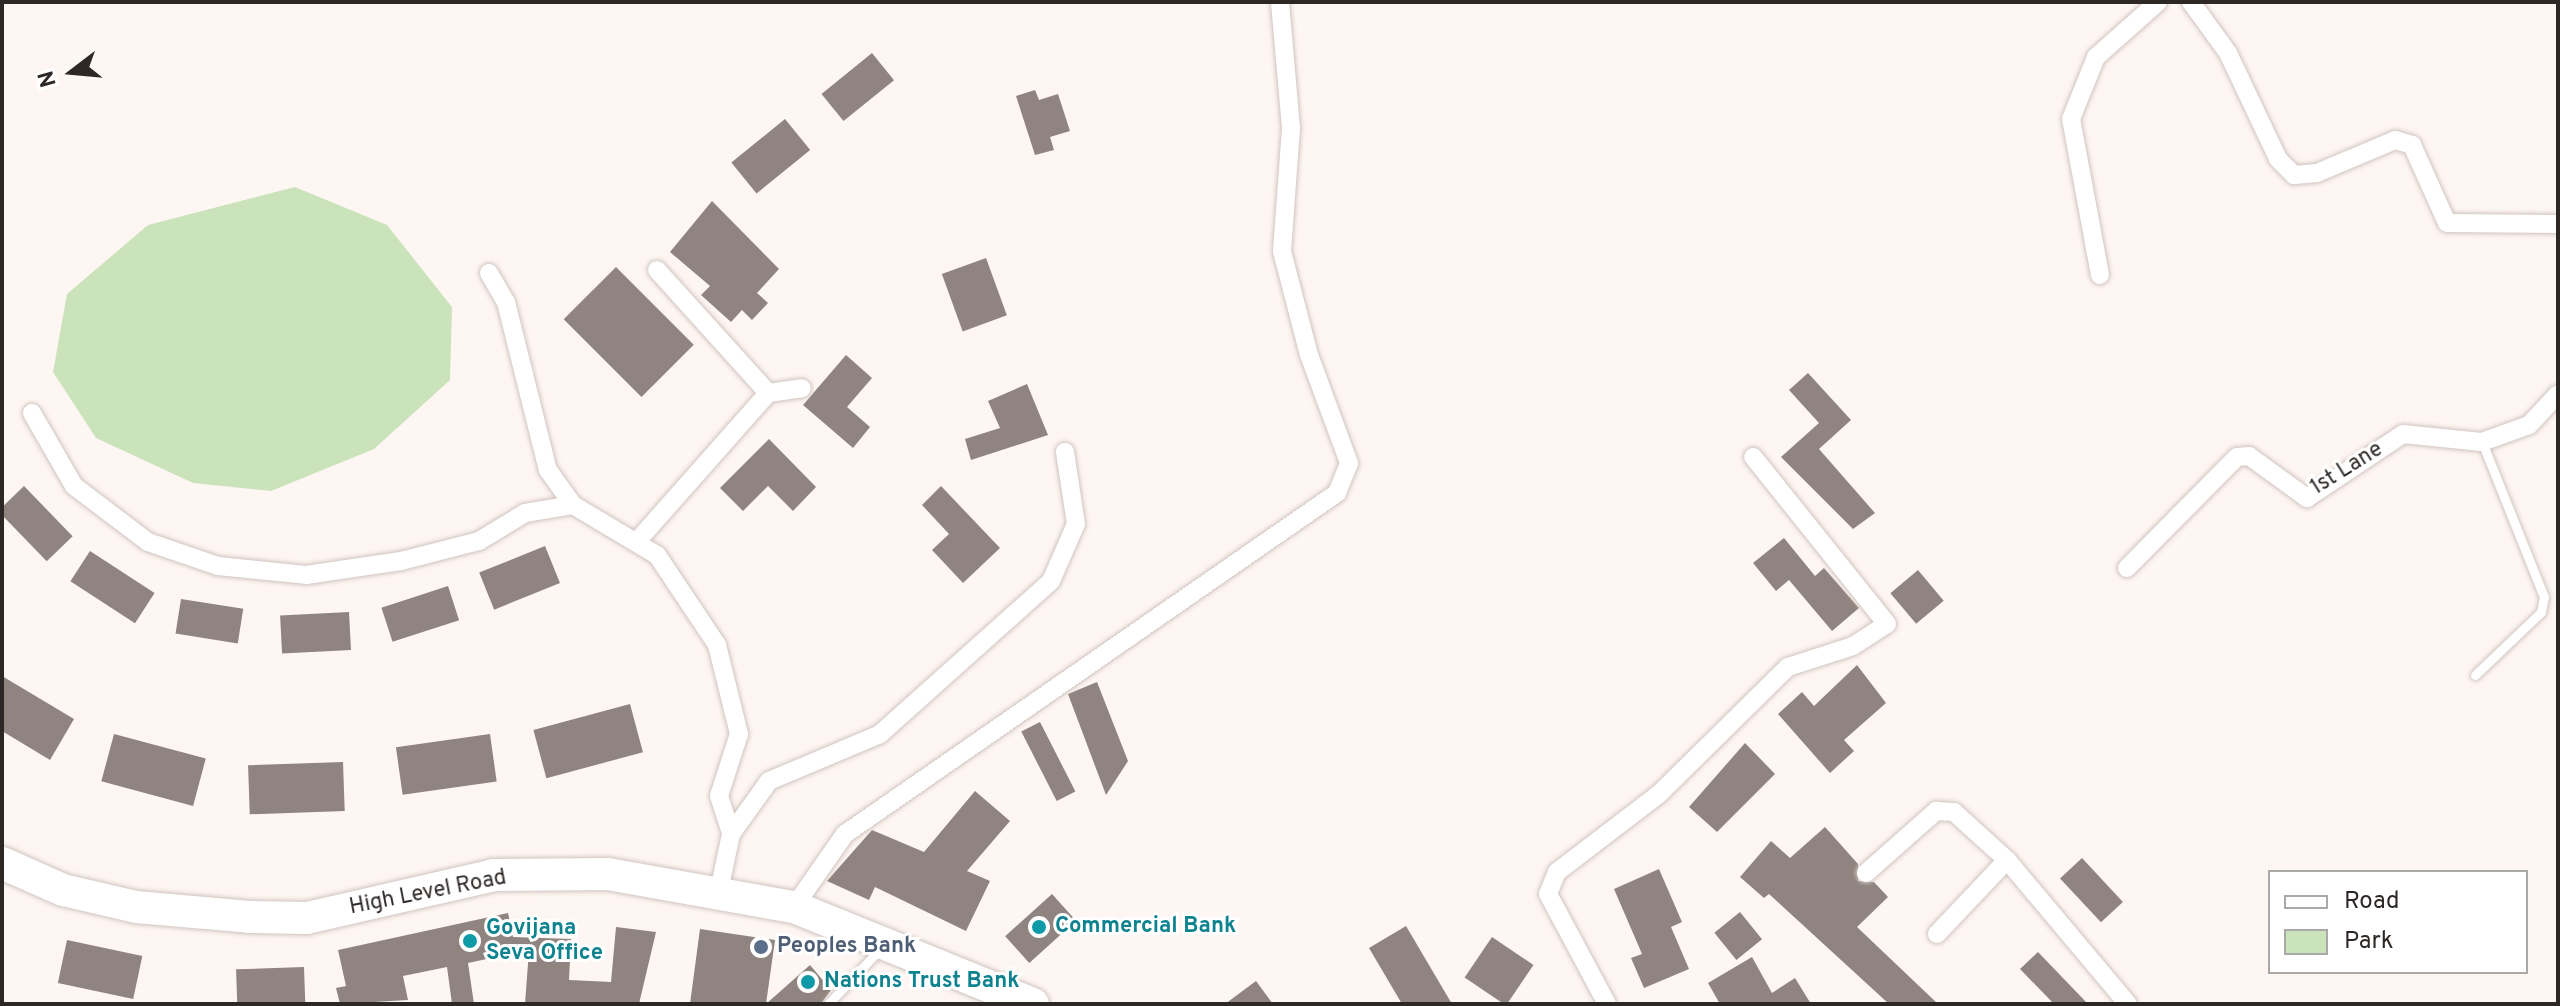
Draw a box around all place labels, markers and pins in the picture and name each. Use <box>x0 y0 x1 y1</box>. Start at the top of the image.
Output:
place label: Commercial Bank <box>1055 914 1236 940</box>
place label: Govijana Seva Office <box>486 915 603 966</box>
marker: Commercial Bank <box>1030 918 1048 936</box>
marker: Govijana Seva Office <box>461 932 479 950</box>
place label: Peoples Bank <box>777 934 916 960</box>
marker: Peoples Bank <box>752 938 770 956</box>
place label: Nations Trust Bank <box>824 969 1020 995</box>
marker: Nations Trust Bank <box>799 973 817 991</box>

